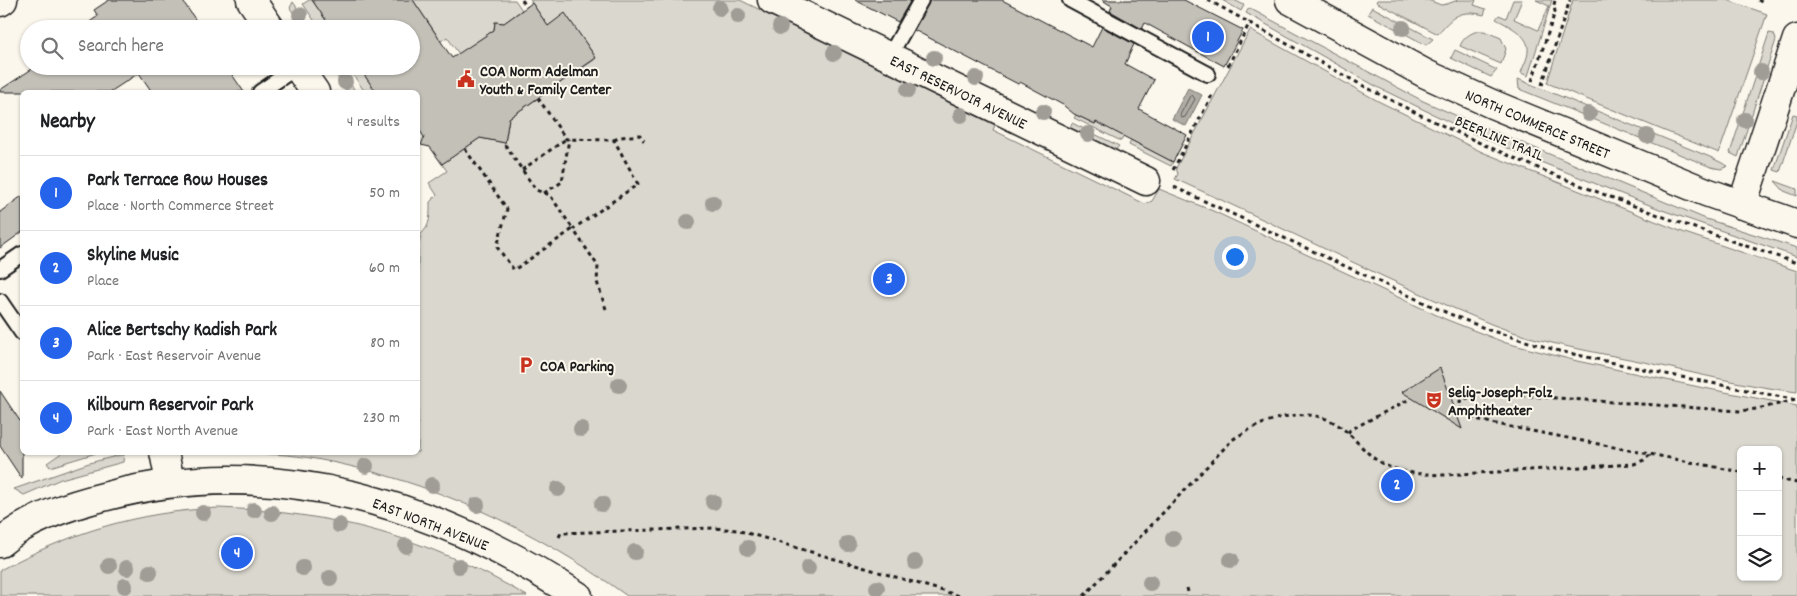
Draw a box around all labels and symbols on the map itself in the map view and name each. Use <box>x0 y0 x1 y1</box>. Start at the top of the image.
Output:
pin: 1 <box>1192 18 1224 56</box>
street label: EAST RESERVOIR AVENUE <box>885 50 1031 137</box>
place label: COA Norm Adelman Youth & Family Center <box>479 61 612 102</box>
public building icon: COA Norm Adelman Youth & Family Center <box>456 69 476 89</box>
street label: NORTH COMMERCE STREET <box>1461 84 1613 166</box>
street label: BEERLINE TRAIL <box>1451 110 1548 169</box>
your location <box>1222 244 1248 270</box>
pin: 3 <box>873 260 905 298</box>
parking icon: COA Parking <box>516 355 536 375</box>
place label: COA Parking <box>540 356 614 379</box>
place label: Selig-Joseph-Folz Amphitheater <box>1448 382 1553 423</box>
theatre icon: Selig-Joseph-Folz Amphitheater <box>1424 390 1444 410</box>
pin: 2 <box>1381 466 1413 504</box>
street label: EAST NORTH AVENUE <box>369 493 492 558</box>
pin: 4 <box>221 534 253 572</box>

